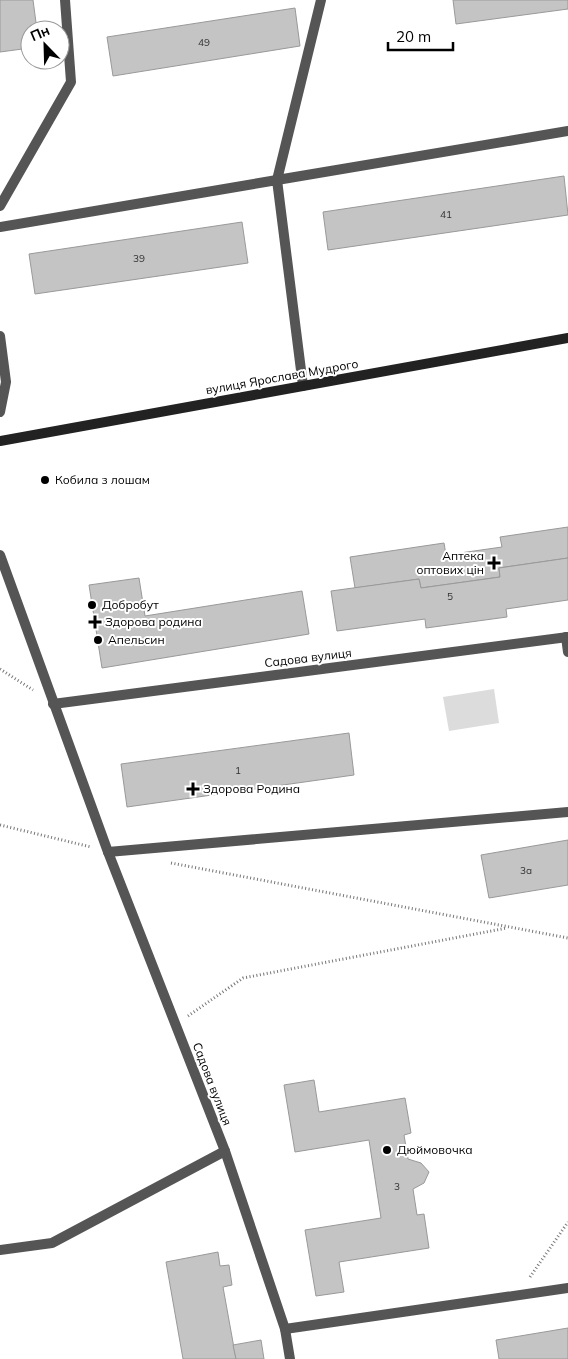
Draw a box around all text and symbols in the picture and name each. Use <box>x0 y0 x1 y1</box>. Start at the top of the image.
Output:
north arrow <box>20 20 70 70</box>
scale bar <box>388 20 453 52</box>
text: Пн <box>27 21 52 45</box>
text: 20 m <box>396 27 431 46</box>
house number: 49 <box>198 36 210 49</box>
house number: 41 <box>440 208 452 221</box>
house number: 39 <box>133 252 145 265</box>
street label: вулиця Ярослава Мудрого <box>204 356 359 397</box>
place label: Кобила з лошам <box>55 472 150 487</box>
marker: Кобила з лошам <box>39 474 51 486</box>
place label: Аптека оптових цін <box>416 548 484 577</box>
marker: Аптека оптових цін <box>488 557 500 569</box>
house number: 5 <box>447 590 453 603</box>
place label: Добробут <box>102 597 159 612</box>
marker: Добробут <box>86 599 98 611</box>
place label: Здорова родина <box>105 614 202 629</box>
marker: Здорова родина <box>89 616 101 628</box>
place label: Апельсин <box>108 632 165 647</box>
marker: Апельсин <box>92 634 104 646</box>
street label: Садова вулиця <box>263 645 352 670</box>
house number: 1 <box>235 764 241 777</box>
place label: Здорова Родина <box>203 781 300 796</box>
marker: Здорова Родина <box>187 783 199 795</box>
house number: 3а <box>520 864 532 877</box>
street label: Садова вулиця <box>190 1040 235 1127</box>
place label: Дюймовочка <box>397 1142 472 1157</box>
marker: Дюймовочка <box>381 1144 393 1156</box>
house number: 3 <box>394 1180 400 1193</box>

